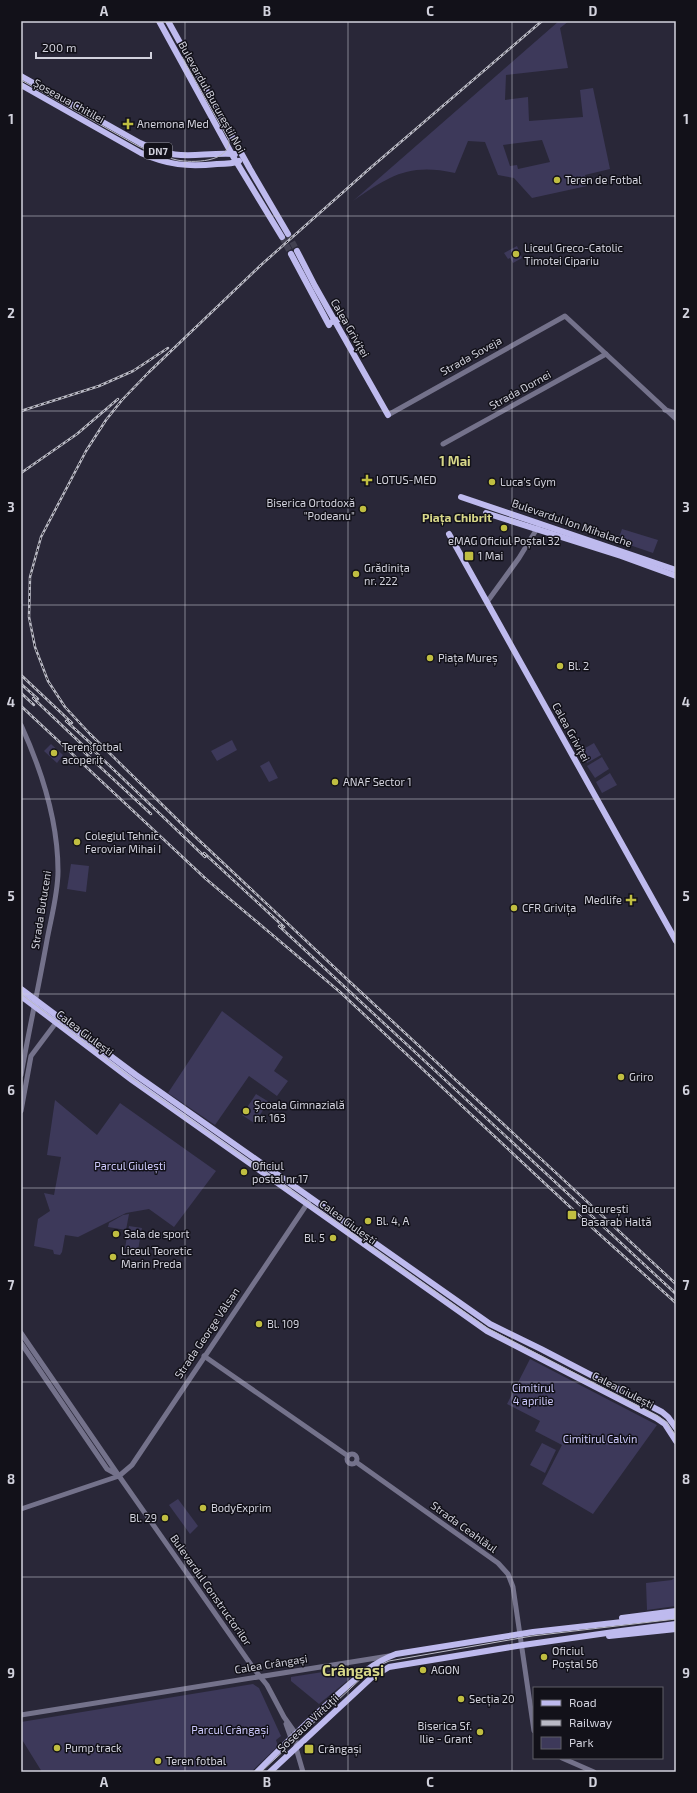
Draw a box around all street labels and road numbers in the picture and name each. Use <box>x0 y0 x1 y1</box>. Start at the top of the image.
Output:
street label: Bulevardul Bucureștii Noi <box>175 39 249 156</box>
street label: Șoseaua Chitilei <box>31 76 107 127</box>
road number: DN7 <box>144 143 172 159</box>
street label: Calea Griviței <box>327 296 372 360</box>
street label: Strada Soveja <box>438 333 504 379</box>
street label: Strada Dornei <box>487 367 553 412</box>
street label: Bulevardul Ion Mihalache <box>510 496 634 549</box>
street label: Calea Griviței <box>548 700 593 764</box>
street label: Strada Butuceni <box>28 870 53 950</box>
street label: Calea Giulești <box>53 1007 116 1060</box>
street label: Calea Giulești <box>316 1196 379 1248</box>
street label: Strada George Vâlsan <box>171 1285 242 1381</box>
street label: Calea Giulești <box>589 1368 656 1412</box>
street label: Strada Ceahlăul <box>429 1498 501 1555</box>
street label: Bulevardul Constructorilor <box>168 1532 255 1648</box>
street label: Calea Crângași <box>234 1651 309 1678</box>
street label: Șoseaua Virtuții <box>275 1691 342 1756</box>

